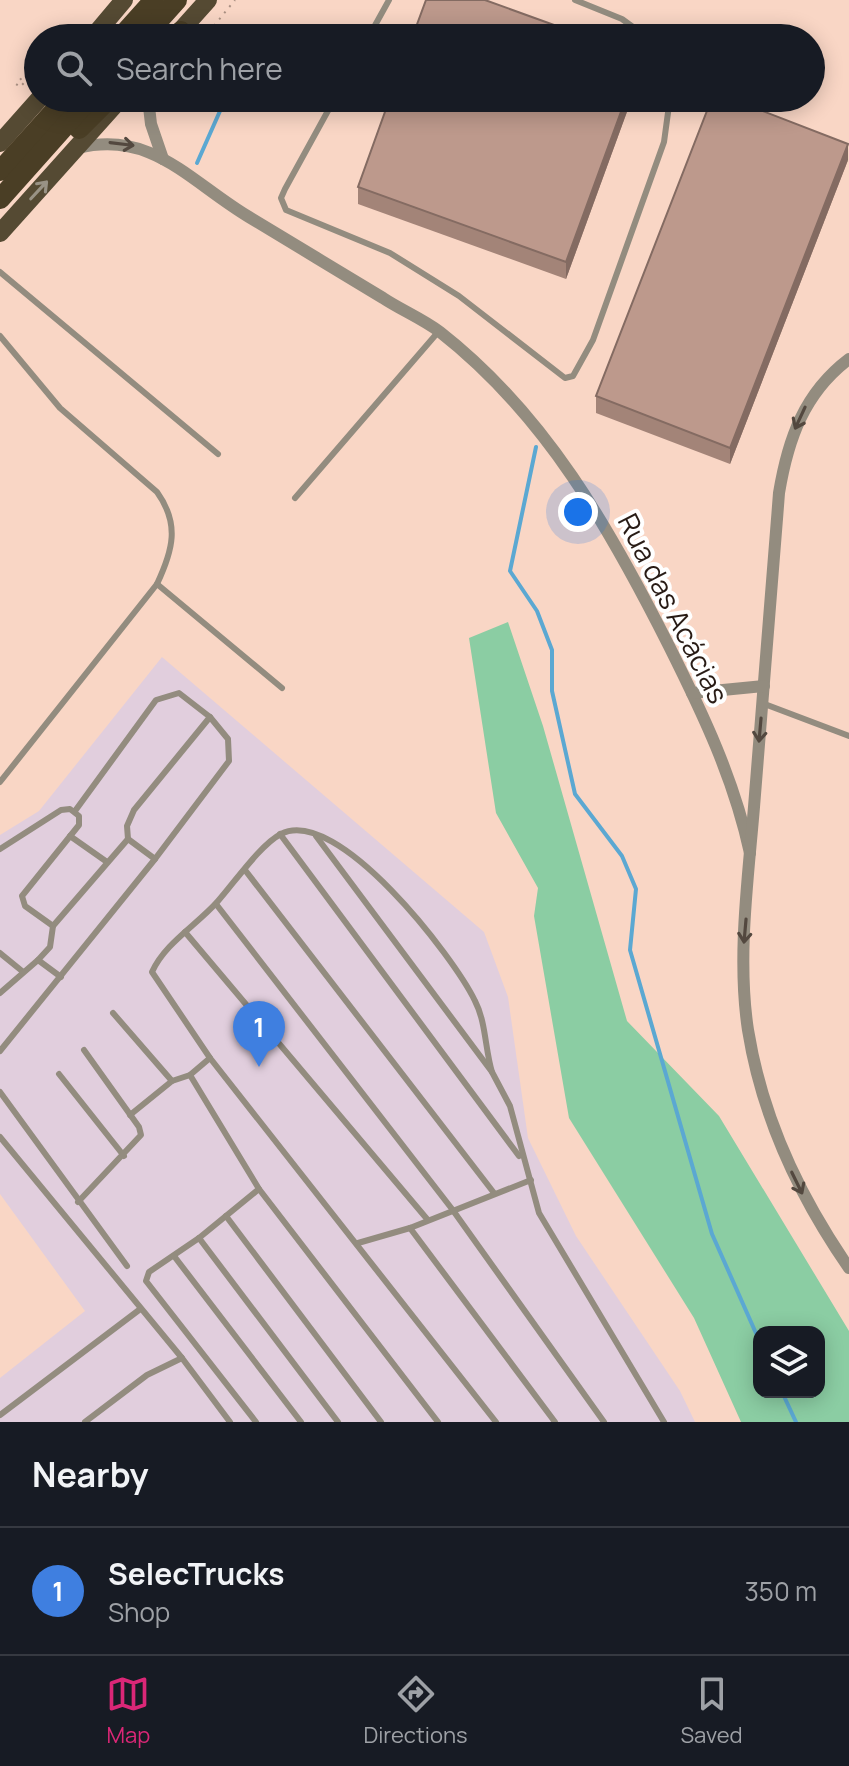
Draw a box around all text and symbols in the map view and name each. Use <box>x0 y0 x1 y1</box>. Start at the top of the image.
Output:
search box <box>24 24 825 112</box>
icon: search <box>52 46 96 90</box>
text: Search here <box>116 48 283 89</box>
one-way arrow <box>108 136 135 151</box>
one-way arrow <box>30 181 48 201</box>
one-way arrow <box>792 406 807 430</box>
your location <box>558 492 598 532</box>
street label: Rua das Acácias <box>610 507 738 709</box>
one-way arrow <box>752 716 767 743</box>
one-way arrow <box>737 917 752 944</box>
pin: 1 <box>233 1001 285 1067</box>
one-way arrow <box>790 1170 805 1194</box>
map controls <box>753 1326 825 1398</box>
button: layers <box>753 1326 825 1398</box>
text: Nearby <box>32 1451 148 1497</box>
text: SelecTrucks <box>108 1553 285 1594</box>
text: 1 <box>52 1573 64 1609</box>
text: 350 m <box>744 1573 817 1609</box>
text: Shop <box>108 1594 170 1630</box>
tab: Map <box>106 1672 150 1750</box>
tab: Directions <box>363 1672 468 1750</box>
tab: Saved <box>681 1672 743 1750</box>

